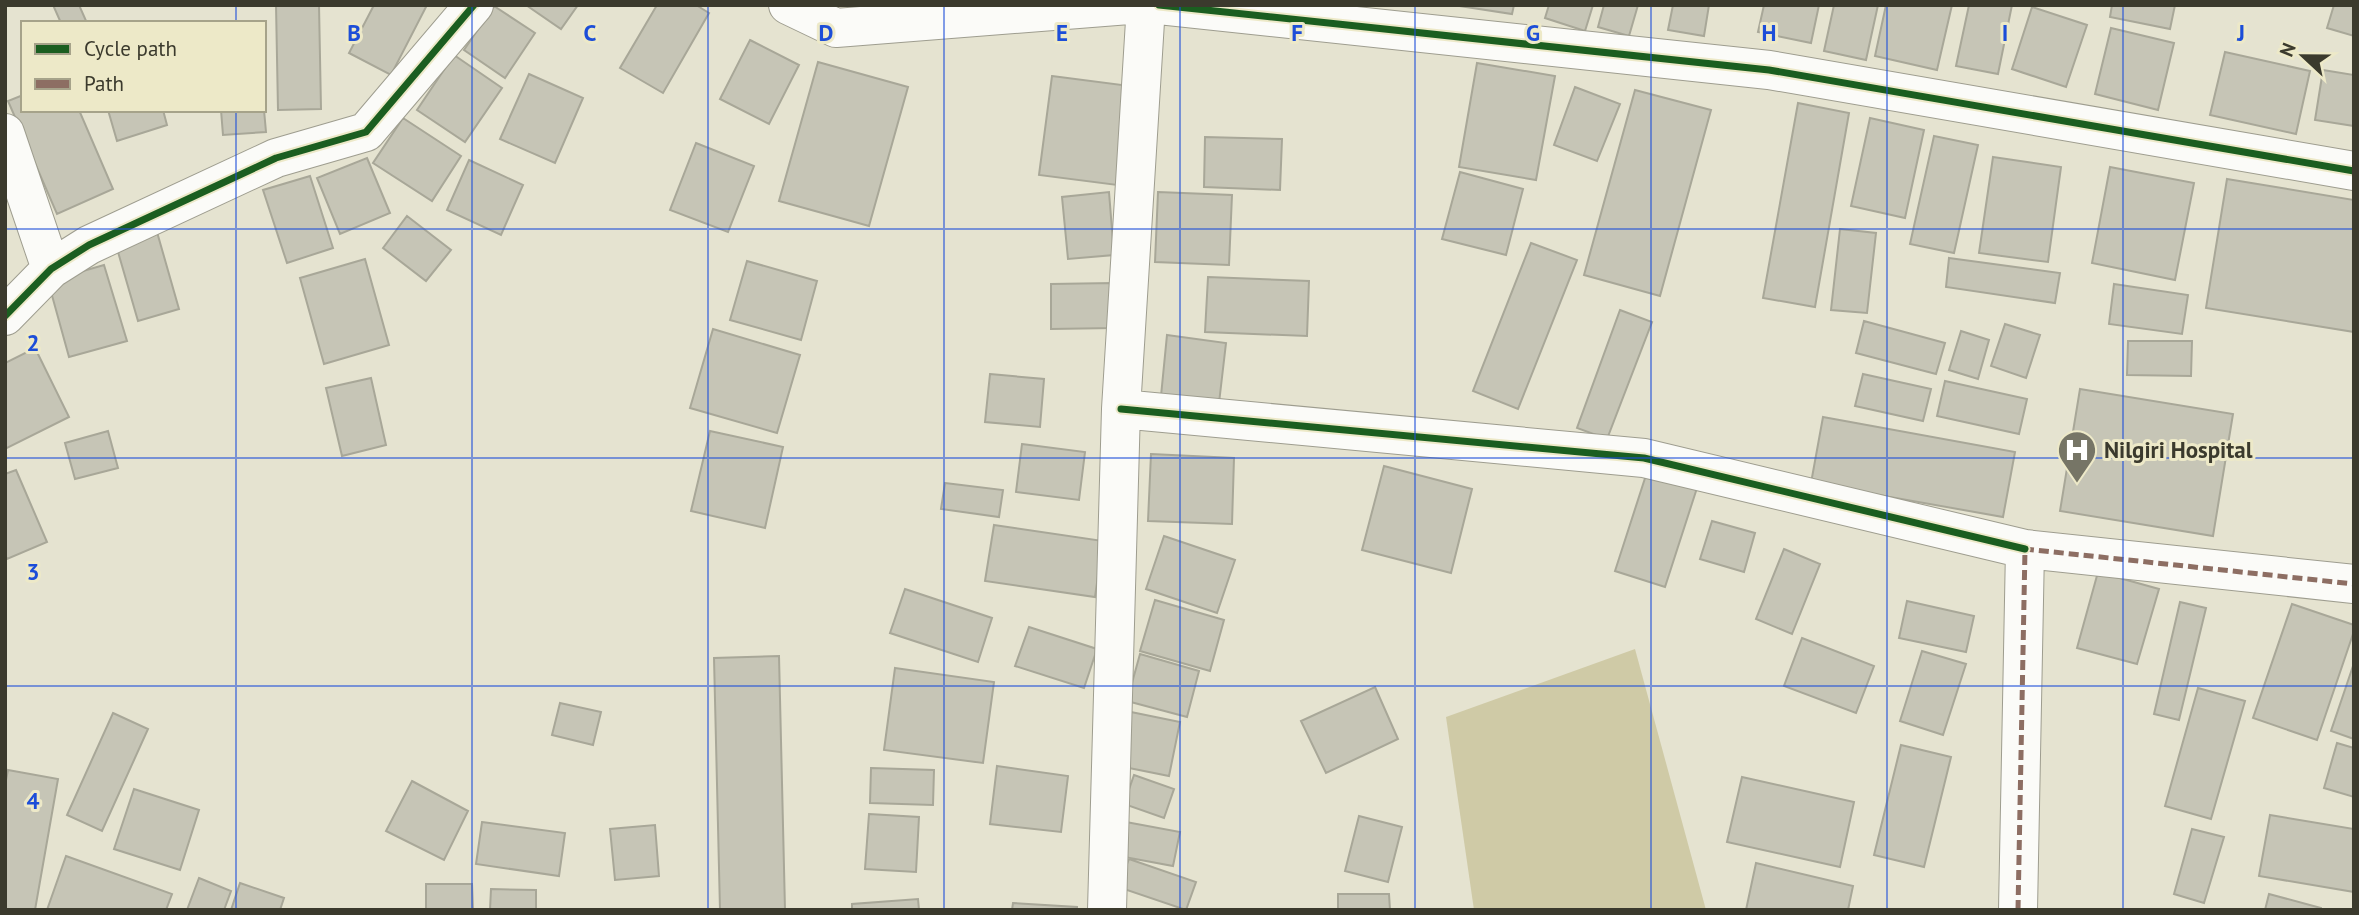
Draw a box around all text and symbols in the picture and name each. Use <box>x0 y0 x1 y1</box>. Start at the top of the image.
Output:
text: B <box>347 18 361 47</box>
text: C <box>584 18 597 47</box>
text: D <box>819 18 833 47</box>
text: E <box>1056 18 1068 47</box>
text: F <box>1291 18 1303 47</box>
text: G <box>1526 18 1540 47</box>
text: H <box>1762 18 1776 47</box>
text: I <box>2002 18 2008 47</box>
text: J <box>2236 18 2245 47</box>
legend <box>21 21 266 112</box>
north arrow <box>2268 21 2338 91</box>
text: Cycle path <box>84 35 177 62</box>
text: N <box>2274 39 2301 60</box>
text: Path <box>84 70 124 97</box>
text: 2 <box>26 328 40 357</box>
hospital icon: Nilgiri Hospital <box>2056 429 2098 484</box>
place label: Nilgiri Hospital <box>2104 435 2253 464</box>
text: 3 <box>26 557 40 586</box>
text: 4 <box>26 786 40 815</box>

